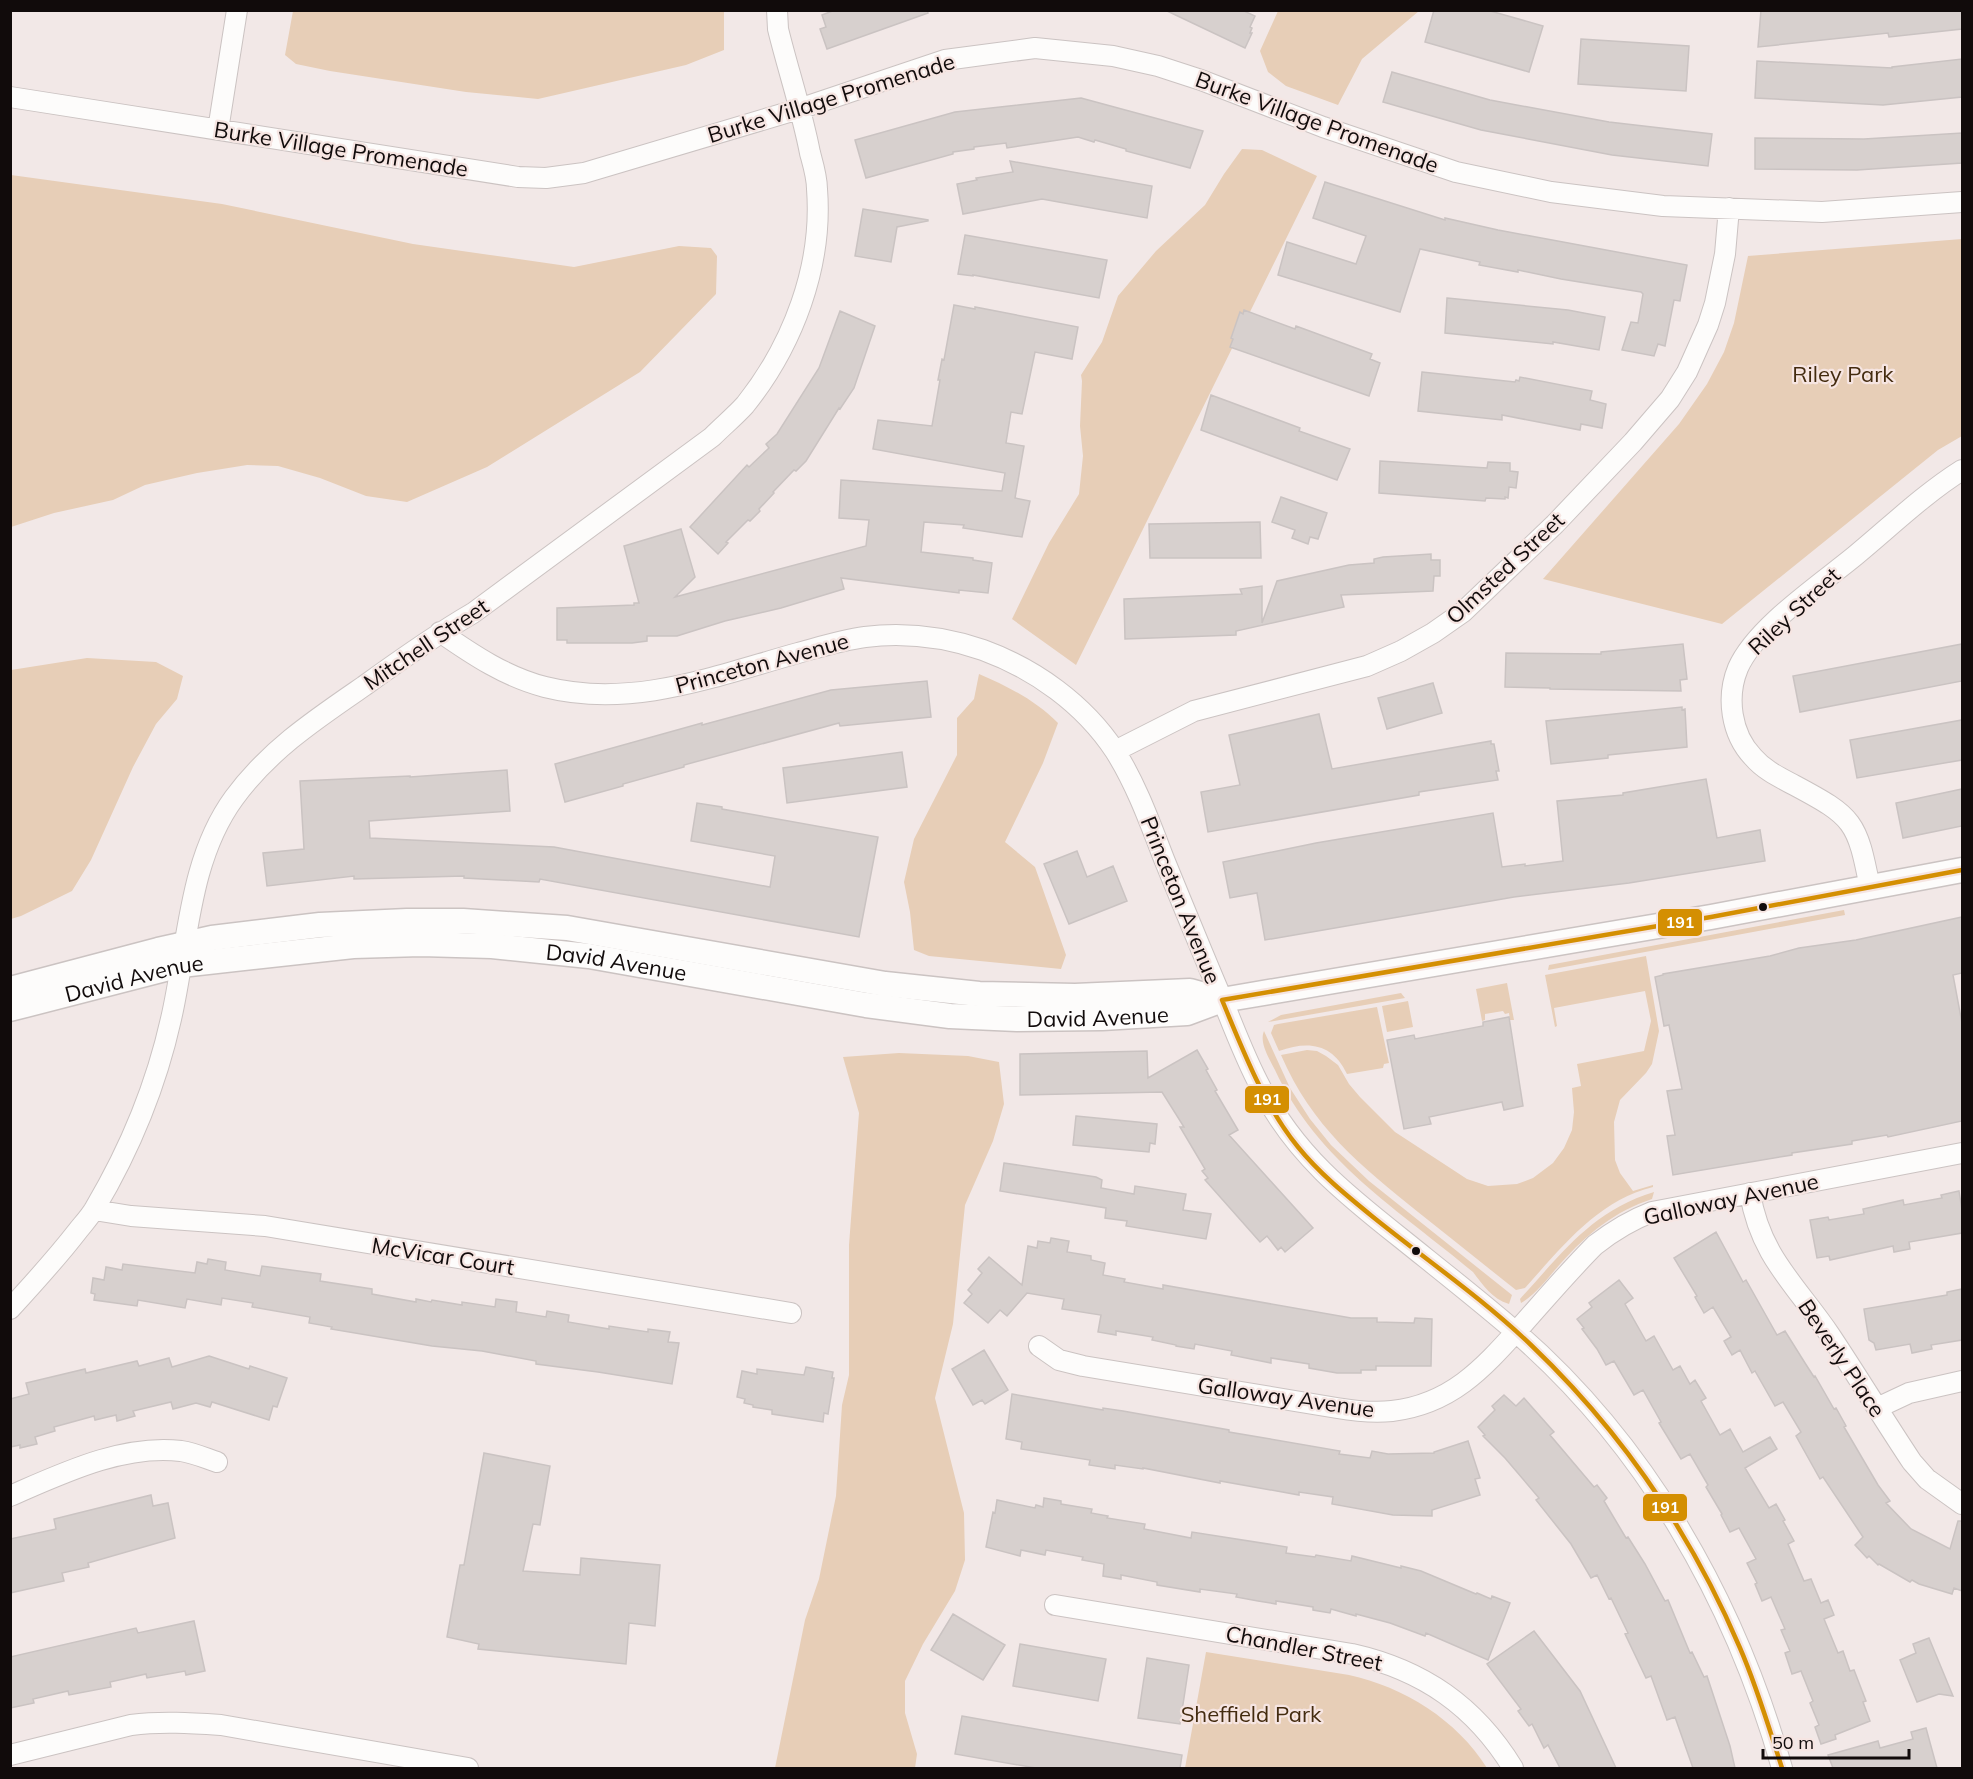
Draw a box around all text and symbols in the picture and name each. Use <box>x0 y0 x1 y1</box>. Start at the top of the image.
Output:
street label: Burke Village Promenade <box>704 47 958 149</box>
street label: Burke Village Promenade <box>1192 65 1442 179</box>
street label: Burke Village Promenade <box>212 115 470 183</box>
park label: Riley Park <box>1792 360 1894 388</box>
street label: Olmsted Street <box>1440 506 1570 630</box>
street label: Riley Street <box>1742 561 1846 661</box>
street label: Mitchell Street <box>358 592 494 696</box>
street label: Princeton Avenue <box>672 626 852 700</box>
street label: Princeton Avenue <box>1135 812 1227 988</box>
unlabelled marker <box>1757 901 1769 913</box>
line badge: 191 <box>1657 908 1703 937</box>
text: 191 <box>1666 912 1694 932</box>
street label: David Avenue <box>545 938 689 987</box>
street label: David Avenue <box>62 949 205 1008</box>
street label: David Avenue <box>1027 1000 1169 1033</box>
line badge: 191 <box>1244 1085 1290 1114</box>
text: 191 <box>1253 1089 1281 1109</box>
street label: Galloway Avenue <box>1641 1167 1821 1231</box>
street label: McVicar Court <box>370 1231 517 1281</box>
unlabelled marker <box>1410 1245 1422 1257</box>
street label: Beverly Place <box>1792 1294 1892 1422</box>
street label: Galloway Avenue <box>1196 1371 1376 1423</box>
line badge: 191 <box>1642 1493 1688 1522</box>
text: 191 <box>1651 1497 1679 1517</box>
street label: Chandler Street <box>1223 1619 1385 1677</box>
park label: Sheffield Park <box>1181 1700 1322 1728</box>
scale bar <box>1763 1722 1908 1760</box>
text: 50 m <box>1772 1731 1814 1754</box>

